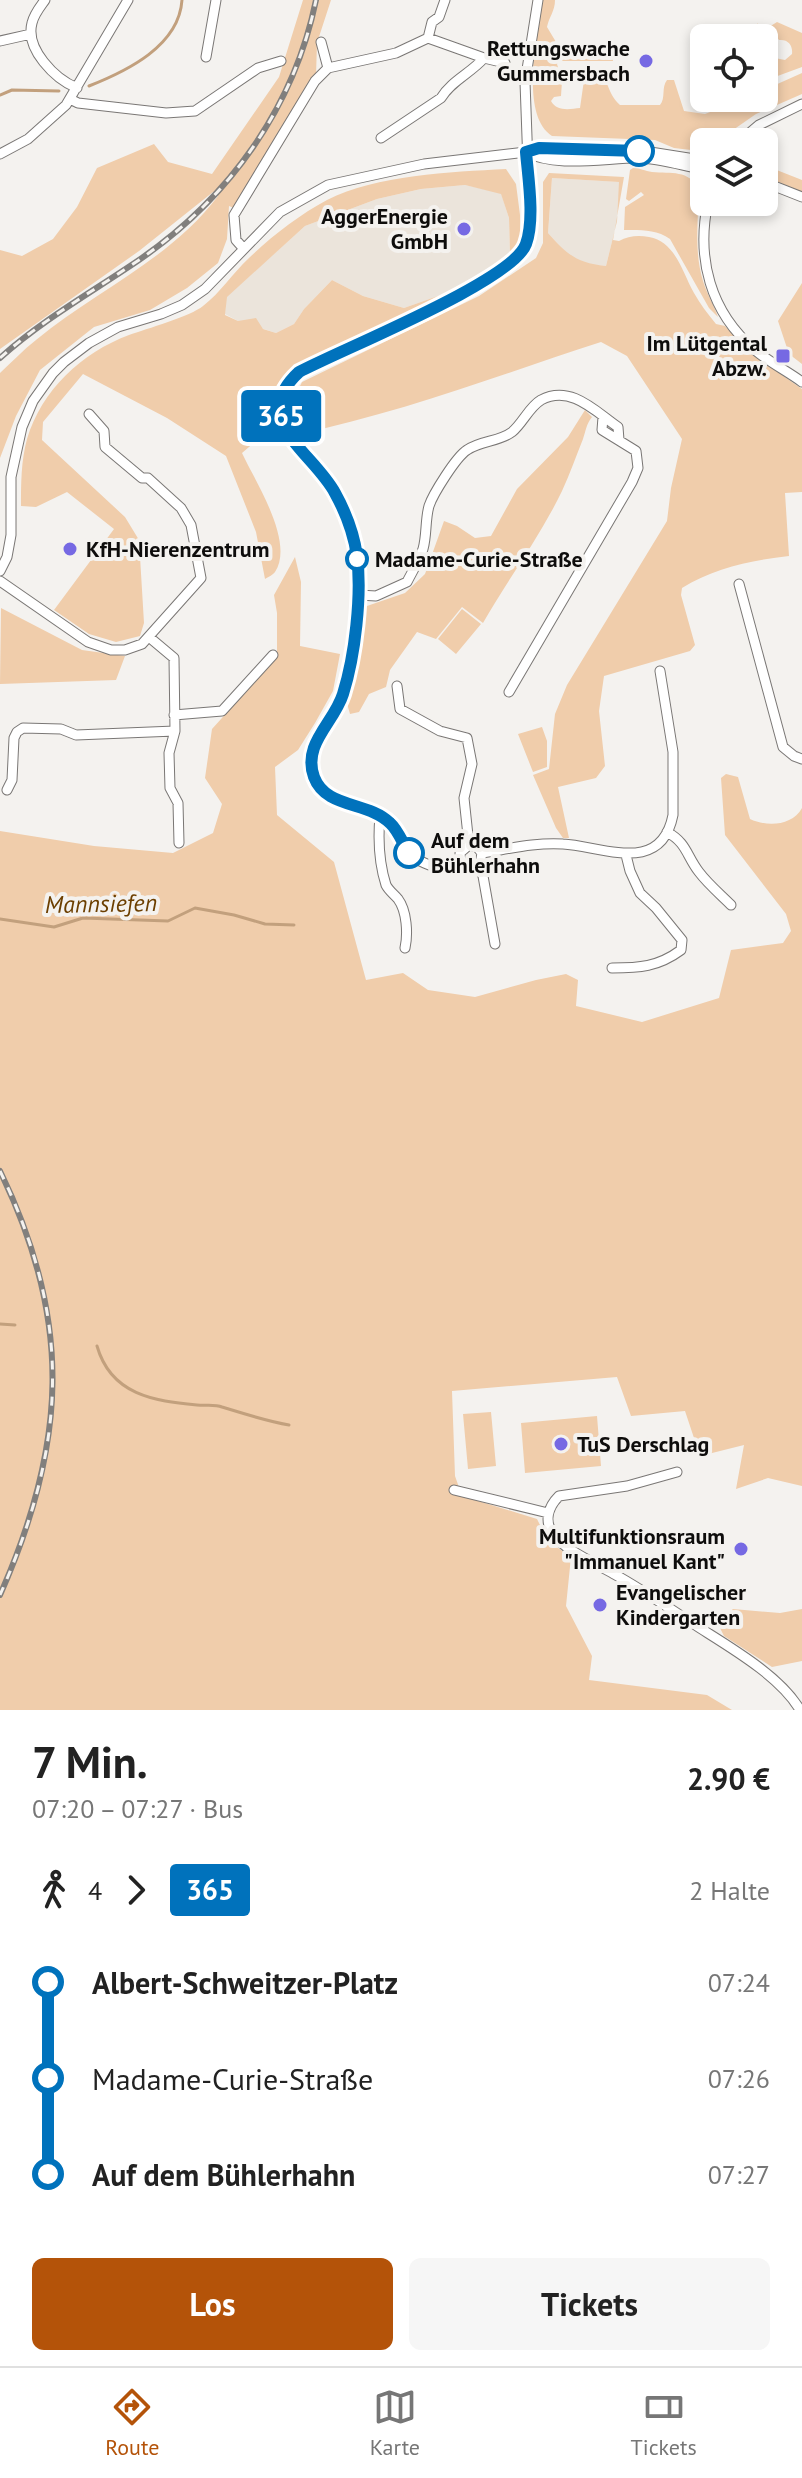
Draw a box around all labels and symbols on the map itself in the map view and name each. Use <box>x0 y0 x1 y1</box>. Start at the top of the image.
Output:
place label: Rettungswache Gummersbach <box>487 34 630 87</box>
marker: Rettungswache Gummersbach <box>637 52 655 70</box>
unlabelled marker <box>624 136 654 166</box>
place label: AggerEnergie GmbH <box>321 202 448 255</box>
marker: AggerEnergie GmbH <box>455 220 473 238</box>
place label: Im Lütgental Abzw. <box>647 329 768 382</box>
marker: Im Lütgental Abzw. <box>774 347 792 365</box>
line badge: 365 <box>235 390 327 442</box>
place label: KfH-Nierenzentrum <box>86 535 269 563</box>
marker: KfH-Nierenzentrum <box>61 540 79 558</box>
place label: Madame-Curie-Straße <box>375 545 583 573</box>
marker: Madame-Curie-Straße <box>346 548 368 570</box>
place label: Auf dem Bühlerhahn <box>431 826 540 879</box>
marker: Auf dem Bühlerhahn <box>394 838 424 868</box>
water label: Mannsiefen <box>45 887 157 920</box>
place label: TuS Derschlag <box>577 1430 709 1458</box>
marker: TuS Derschlag <box>552 1435 570 1453</box>
place label: Multifunktionsraum "Immanuel Kant" <box>539 1522 725 1575</box>
marker: Multifunktionsraum "Immanuel Kant" <box>732 1540 750 1558</box>
place label: Evangelischer Kindergarten <box>616 1578 746 1631</box>
marker: Evangelischer Kindergarten <box>591 1596 609 1614</box>

